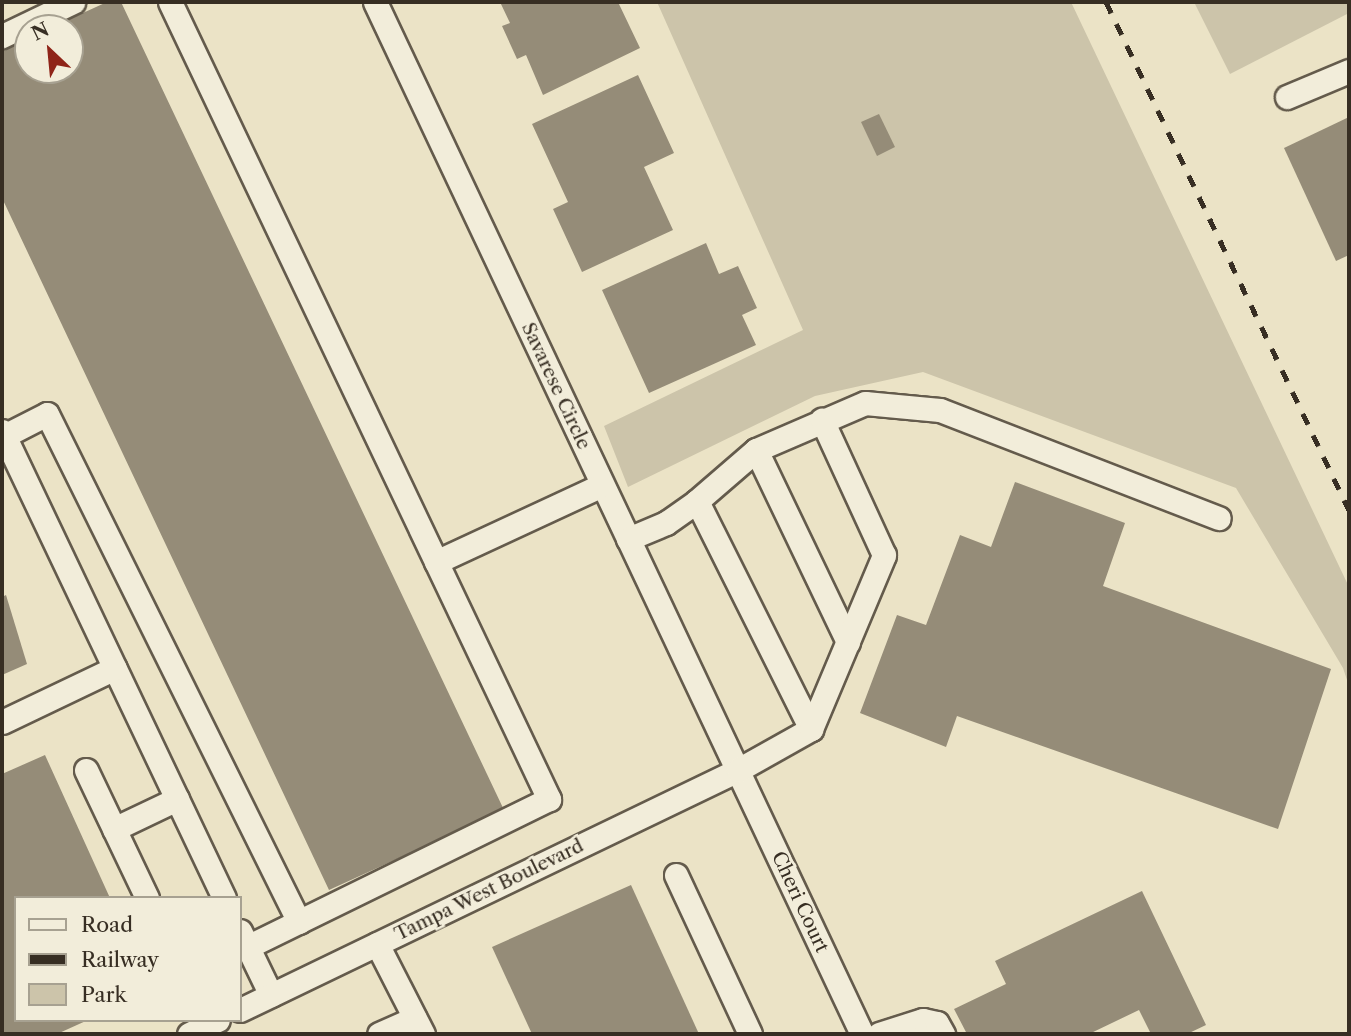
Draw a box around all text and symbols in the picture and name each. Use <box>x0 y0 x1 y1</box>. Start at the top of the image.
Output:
north arrow <box>14 14 84 84</box>
text: N <box>28 18 53 45</box>
street label: Savarese Circle <box>517 319 595 453</box>
street label: Tampa West Boulevard <box>390 834 588 946</box>
street label: Cheri Court <box>767 848 833 956</box>
legend <box>14 896 242 1022</box>
text: Road <box>81 912 133 937</box>
text: Railway <box>81 947 159 972</box>
text: Park <box>81 982 127 1007</box>

